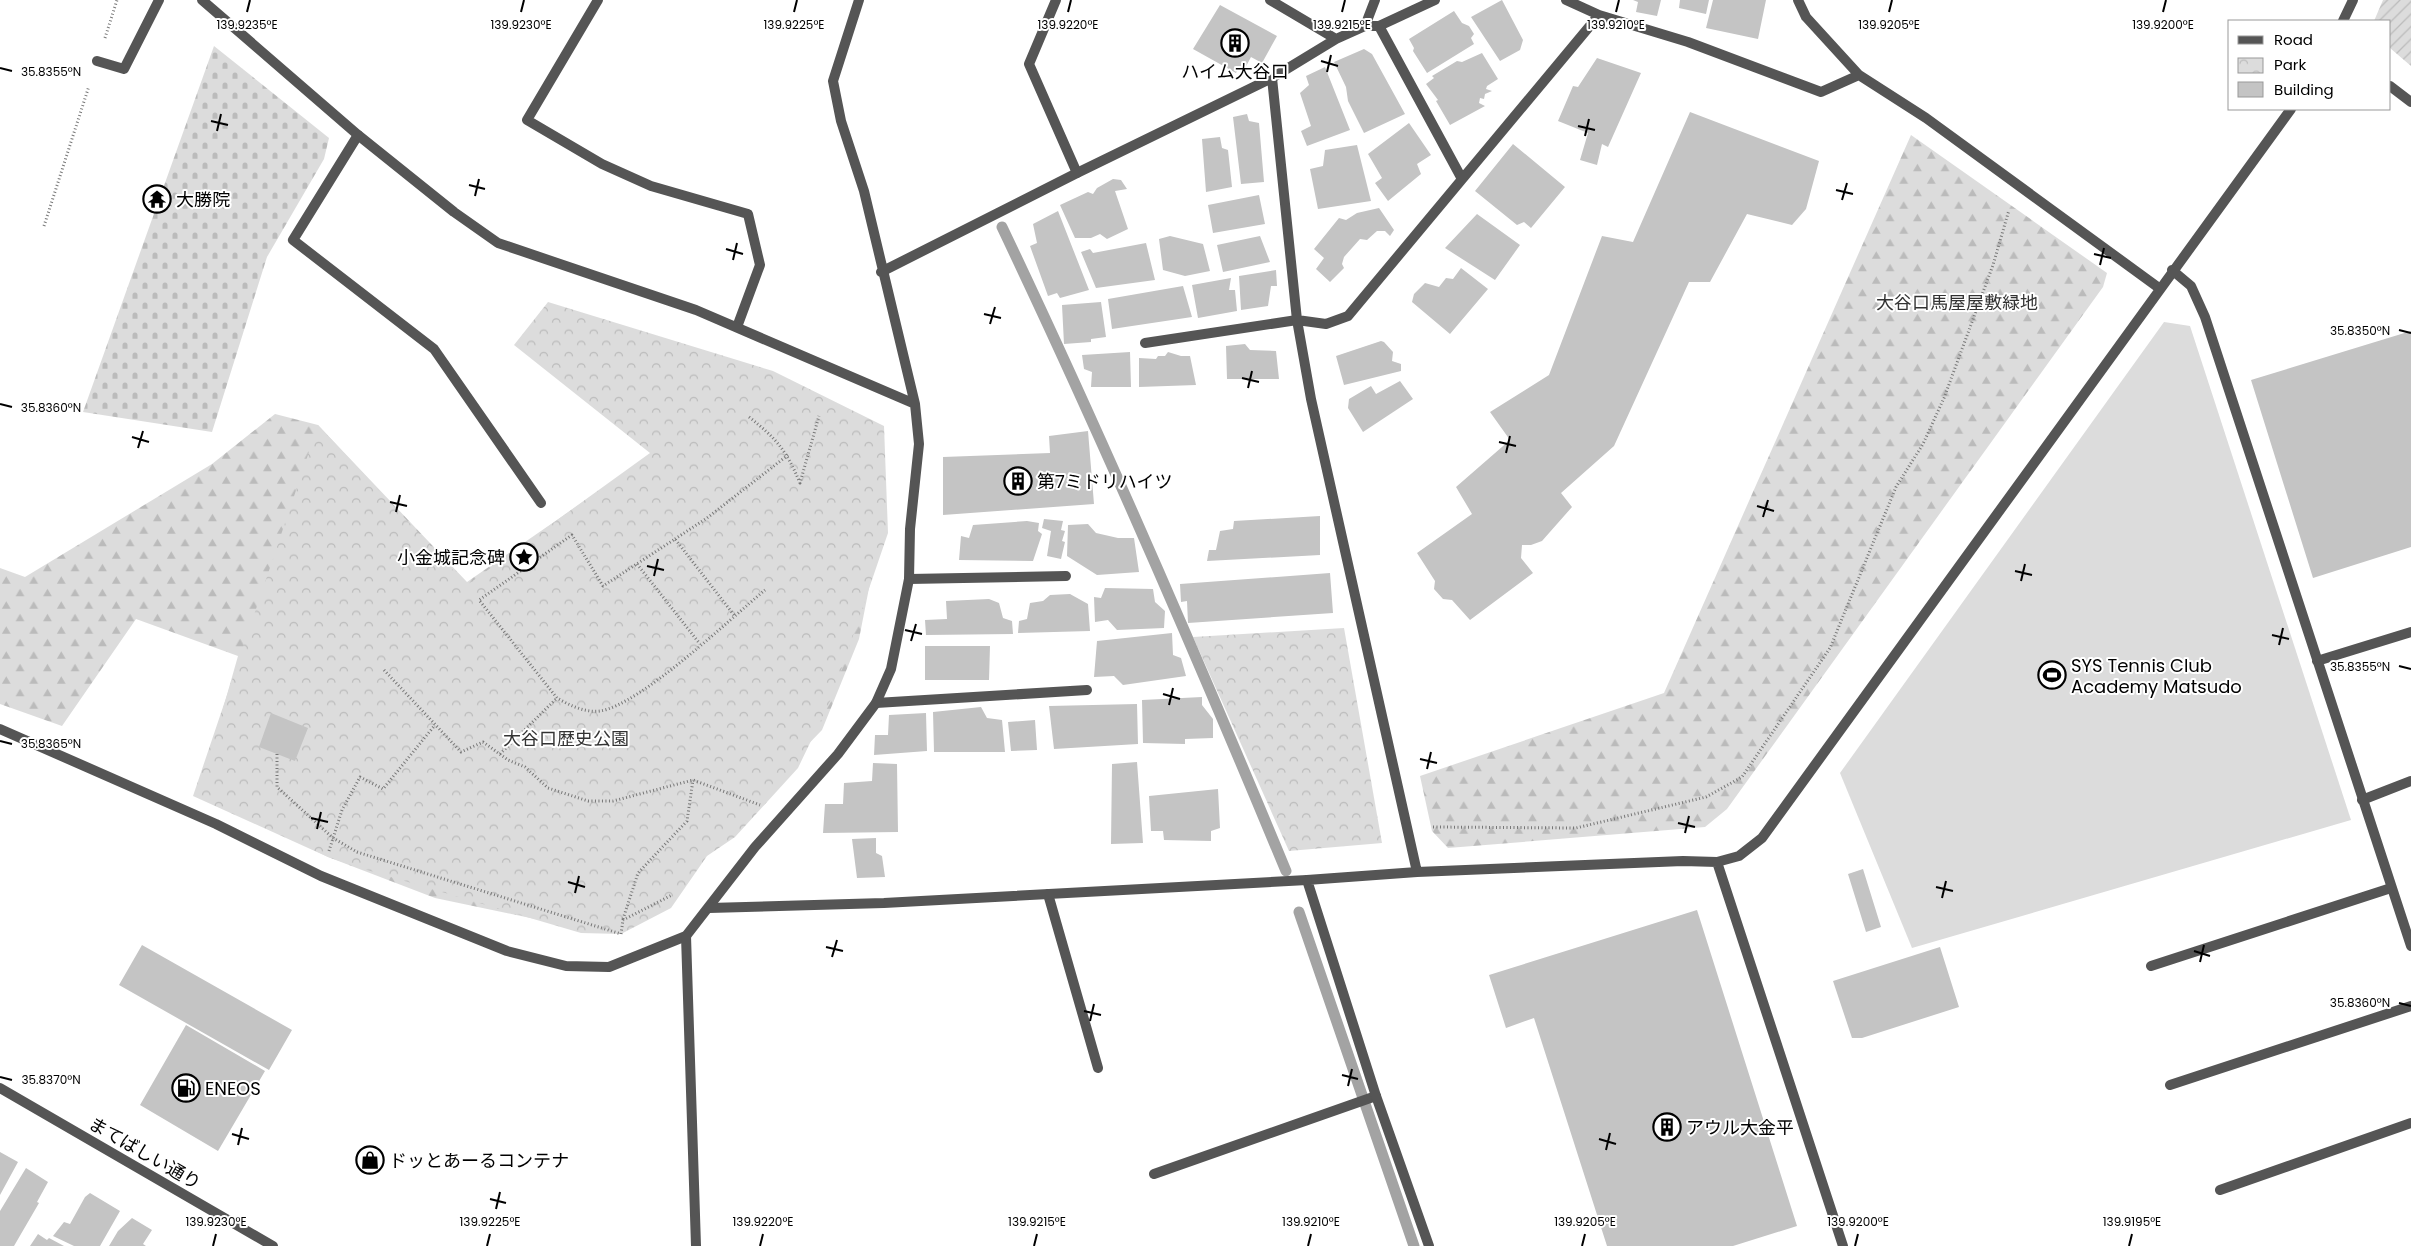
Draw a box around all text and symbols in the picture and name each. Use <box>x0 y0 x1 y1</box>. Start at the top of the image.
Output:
text: 139.9235°E <box>216 16 278 33</box>
text: 139.9230°E <box>490 16 552 33</box>
text: 139.9225°E <box>764 16 824 33</box>
text: 139.9220°E <box>1038 16 1098 33</box>
text: 139.9215°E <box>1313 16 1371 33</box>
text: 139.9210°E <box>1587 16 1645 33</box>
text: 139.9205°E <box>1858 16 1920 33</box>
text: 139.9200°E <box>2132 16 2194 33</box>
legend <box>2228 20 2391 110</box>
building icon: ハイム大谷口 <box>1220 28 1250 58</box>
text: Road <box>2274 29 2313 50</box>
text: Park <box>2274 54 2306 75</box>
place label: ハイム大谷口 <box>1181 59 1289 84</box>
text: 35.8355°N <box>21 63 81 80</box>
text: Building <box>2274 79 2334 100</box>
temple icon: 大勝院 <box>142 184 172 214</box>
place label: 大勝院 <box>176 187 230 212</box>
park label: 大谷口馬屋屋敷緑地 <box>1876 290 2038 315</box>
text: 35.8350°N <box>2330 322 2390 339</box>
text: 35.8360°N <box>21 399 81 416</box>
building icon: 第7ミドリハイツ <box>1003 466 1033 496</box>
place label: 第7ミドリハイツ <box>1037 469 1172 494</box>
place icon: 小金城記念碑 <box>509 542 539 572</box>
place label: 小金城記念碑 <box>397 545 505 570</box>
place label: SYS Tennis Club Academy Matsudo <box>2071 653 2242 699</box>
text: 35.8355°N <box>2330 658 2390 675</box>
sports icon: SYS Tennis Club Academy Matsudo <box>2037 660 2067 690</box>
park label: 大谷口歴史公園 <box>503 726 629 751</box>
text: 35.8365°N <box>21 735 81 752</box>
text: 35.8360°N <box>2330 994 2390 1011</box>
text: 35.8370°N <box>21 1071 81 1088</box>
fuel station icon: ENEOS <box>171 1073 201 1103</box>
place label: ENEOS <box>205 1076 261 1101</box>
street label: まてばしい通り <box>84 1111 206 1195</box>
building icon: アウル大金平 <box>1652 1112 1682 1142</box>
place label: アウル大金平 <box>1686 1115 1794 1140</box>
shop icon: ドッとあーるコンテナ <box>355 1145 385 1175</box>
place label: ドッとあーるコンテナ <box>389 1148 569 1173</box>
text: 139.9230°E <box>185 1213 247 1230</box>
text: 139.9225°E <box>460 1213 520 1230</box>
text: 139.9220°E <box>733 1213 793 1230</box>
text: 139.9215°E <box>1008 1213 1066 1230</box>
text: 139.9210°E <box>1282 1213 1340 1230</box>
text: 139.9205°E <box>1554 1213 1616 1230</box>
text: 139.9200°E <box>1827 1213 1889 1230</box>
text: 139.9195°E <box>2103 1213 2161 1230</box>

